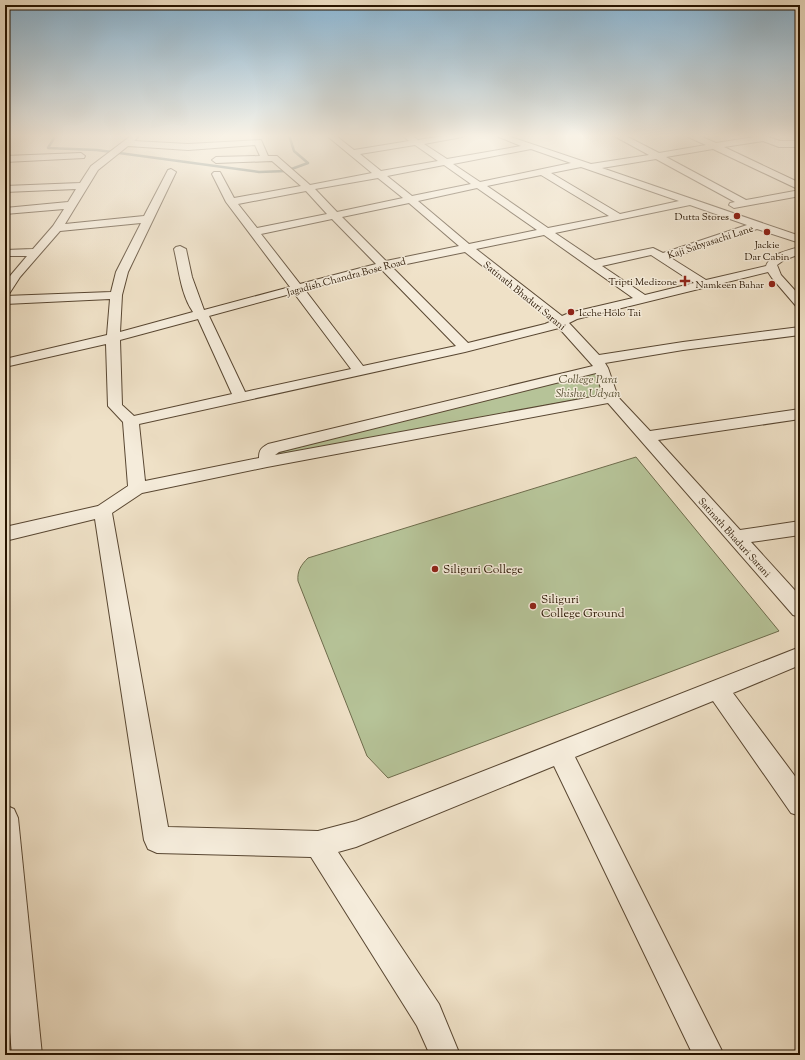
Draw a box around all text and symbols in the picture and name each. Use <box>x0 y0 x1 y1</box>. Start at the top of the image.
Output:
place label: Dutta Stores <box>675 210 729 225</box>
marker: Dutta Stores <box>732 211 742 221</box>
street label: Kaji Sabyasachi Lane <box>666 221 756 263</box>
marker: Jackie Dar Cabin <box>762 227 772 237</box>
place label: Jackie Dar Cabin <box>745 238 790 265</box>
street label: Jagadish Chandra Bose Road <box>284 254 408 301</box>
street label: Satinath Bhaduri Sarani <box>479 258 569 334</box>
place label: Tripti Medizone <box>609 275 677 290</box>
marker: Tripti Medizone <box>680 276 690 286</box>
place label: Namkeen Bahar <box>696 278 764 293</box>
marker: Namkeen Bahar <box>767 279 777 289</box>
place label: Icche Holo Tai <box>579 306 641 321</box>
marker: Icche Holo Tai <box>566 307 576 317</box>
park label: College Para Shishu Udyan <box>555 371 621 403</box>
street label: Satinath Bhaduri Sarani <box>694 495 774 581</box>
place label: Siliguri College <box>443 561 523 579</box>
marker: Siliguri College <box>430 564 440 574</box>
place label: Siliguri College Ground <box>541 591 625 623</box>
marker: Siliguri College Ground <box>528 601 538 611</box>

